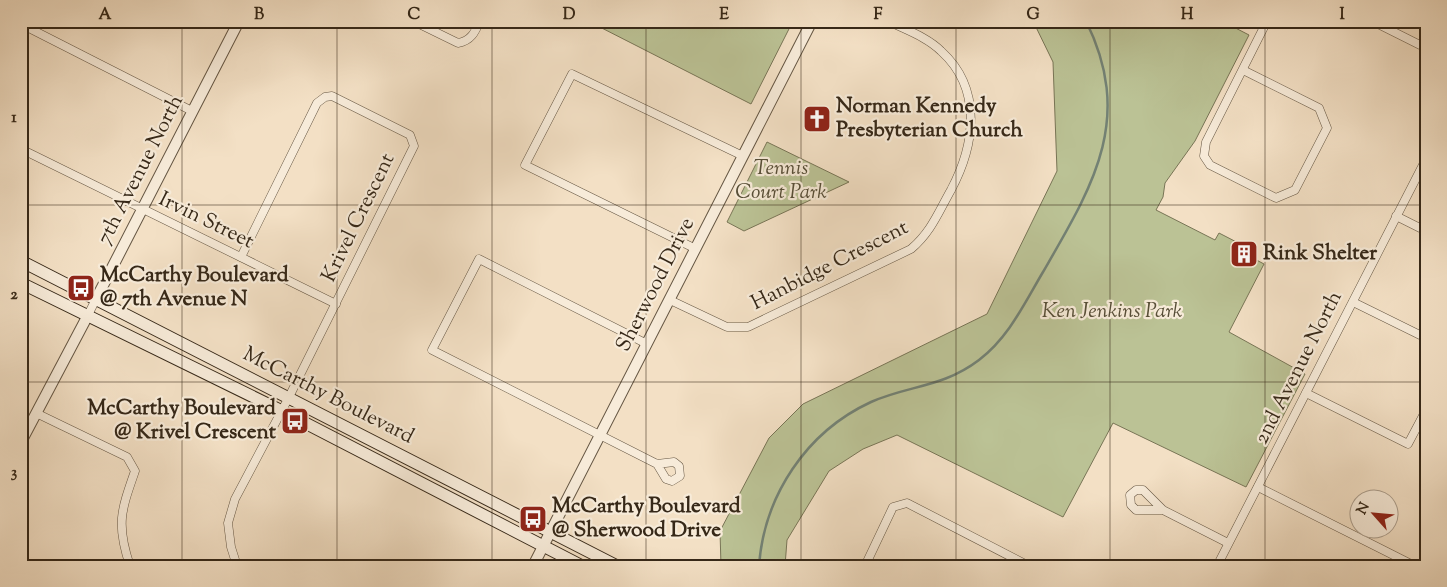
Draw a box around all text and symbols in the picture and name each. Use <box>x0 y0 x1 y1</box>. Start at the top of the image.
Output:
text: A <box>99 4 112 27</box>
text: B <box>254 4 264 27</box>
text: C <box>408 4 421 27</box>
text: D <box>563 4 576 27</box>
text: E <box>719 4 729 27</box>
text: F <box>874 4 883 27</box>
text: G <box>1026 4 1040 27</box>
text: H <box>1181 4 1194 27</box>
text: I <box>1339 4 1345 27</box>
street label: 7th Avenue North <box>90 90 192 250</box>
place label: Norman Kennedy Presbyterian Church <box>836 92 1023 146</box>
church icon: Norman Kennedy Presbyterian Church <box>802 104 832 134</box>
text: 1 <box>11 107 17 130</box>
street label: Krivel Crescent <box>315 148 403 288</box>
park label: Tennis Court Park <box>735 154 827 208</box>
street label: Irvin Street <box>153 185 259 257</box>
street label: Sherwood Drive <box>609 213 703 357</box>
street label: Hanbidge Crescent <box>746 213 914 319</box>
building icon: Rink Shelter <box>1229 239 1259 269</box>
place label: Rink Shelter <box>1263 239 1377 269</box>
place label: McCarthy Boulevard @ 7th Avenue N <box>100 261 289 315</box>
bus stop icon: McCarthy Boulevard @ 7th Avenue N <box>66 273 96 303</box>
text: 2 <box>10 284 18 307</box>
street label: 2nd Avenue North <box>1247 286 1351 450</box>
park label: Ken Jenkins Park <box>1042 297 1183 327</box>
street label: McCarthy Boulevard <box>237 340 419 452</box>
place label: McCarthy Boulevard @ Krivel Crescent <box>87 394 277 448</box>
bus stop icon: McCarthy Boulevard @ Krivel Crescent <box>280 406 310 436</box>
text: 3 <box>11 462 18 485</box>
north arrow <box>1350 490 1400 540</box>
place label: McCarthy Boulevard @ Sherwood Drive <box>552 492 741 546</box>
text: N <box>1353 499 1376 519</box>
bus stop icon: McCarthy Boulevard @ Sherwood Drive <box>518 504 548 534</box>

